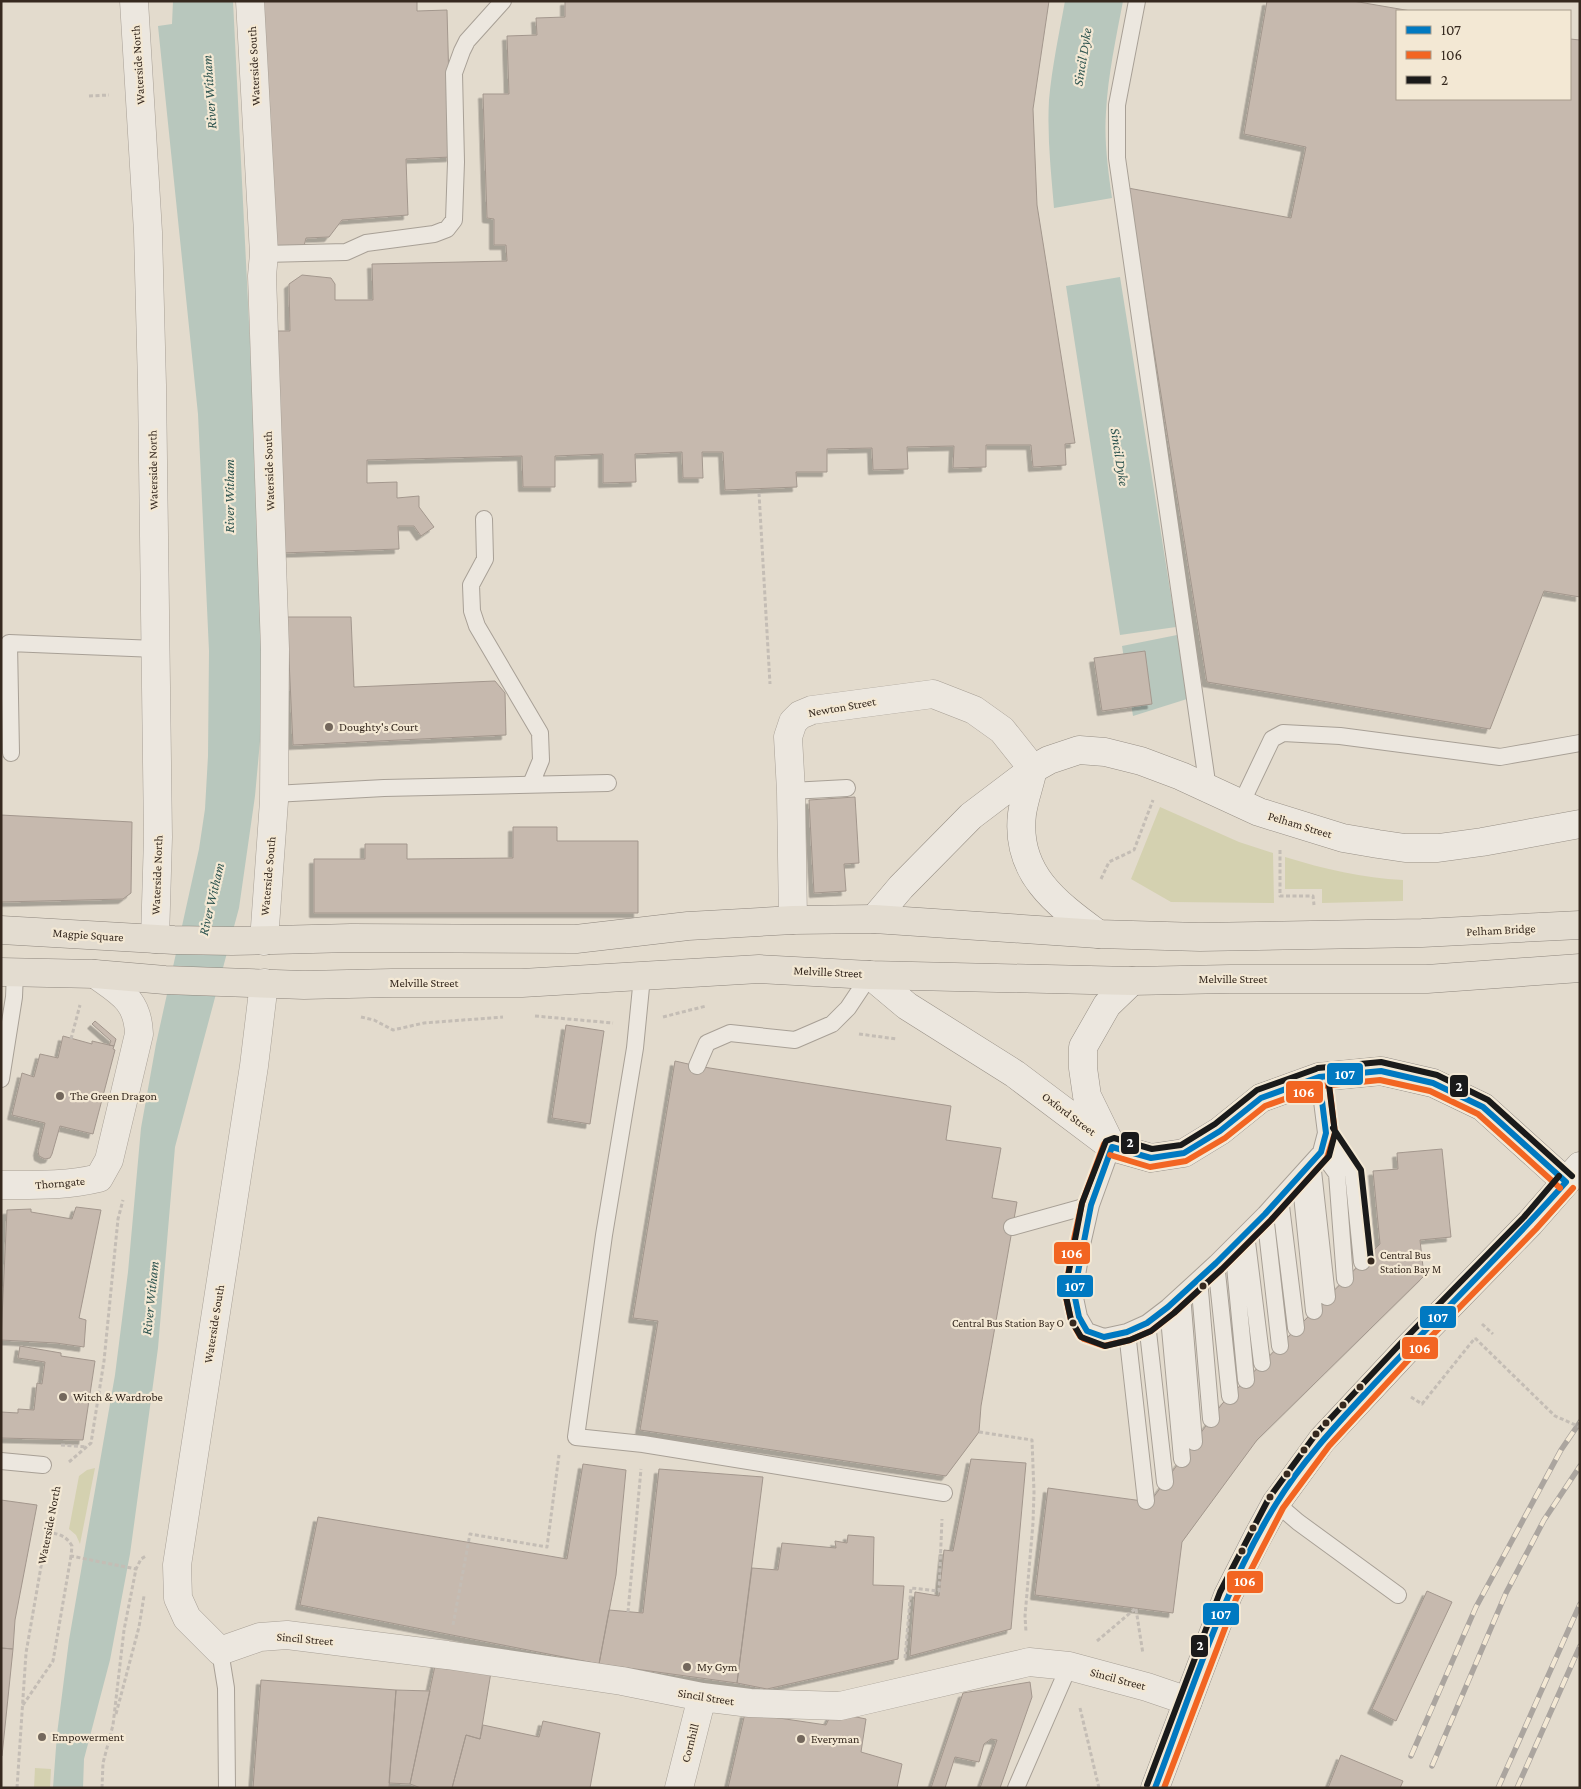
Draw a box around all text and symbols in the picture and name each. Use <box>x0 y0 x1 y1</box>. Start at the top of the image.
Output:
legend <box>1396 10 1571 100</box>
text: 107 <box>1441 22 1461 38</box>
street label: Waterside North <box>128 24 148 105</box>
street label: Waterside South <box>245 25 263 106</box>
water label: Sincil Dyke <box>1070 26 1095 87</box>
text: 106 <box>1441 47 1462 63</box>
water label: River Witham <box>198 54 220 130</box>
text: 2 <box>1441 72 1448 88</box>
water label: Sincil Dyke <box>1108 427 1133 488</box>
street label: Waterside North <box>145 430 161 510</box>
street label: Waterside South <box>261 431 277 511</box>
water label: River Witham <box>221 459 237 533</box>
street label: Newton Street <box>807 694 878 720</box>
place label: Doughty's Court <box>339 720 419 734</box>
marker: Doughty's Court <box>323 721 335 733</box>
street label: Pelham Street <box>1266 809 1335 842</box>
street label: Waterside North <box>149 834 165 915</box>
street label: Waterside South <box>258 835 278 916</box>
water label: River Witham <box>195 861 227 937</box>
street label: Pelham Bridge <box>1466 921 1536 939</box>
street label: Magpie Square <box>52 926 124 944</box>
street label: Melville Street <box>793 963 864 981</box>
street label: Melville Street <box>1198 972 1269 986</box>
street label: Melville Street <box>389 976 460 990</box>
line badge: 107 <box>1326 1062 1364 1086</box>
text: 107 <box>1335 1066 1355 1082</box>
line badge: 2 <box>1449 1074 1469 1098</box>
text: 2 <box>1455 1078 1463 1094</box>
line badge: 106 <box>1285 1080 1324 1104</box>
text: 106 <box>1293 1084 1315 1100</box>
place label: The Green Dragon <box>70 1089 158 1103</box>
street label: Oxford Street <box>1039 1089 1099 1139</box>
marker: The Green Dragon <box>54 1090 66 1102</box>
line badge: 2 <box>1120 1131 1140 1155</box>
text: 2 <box>1126 1134 1134 1150</box>
street label: Thorngate <box>34 1174 86 1192</box>
line badge: 106 <box>1053 1241 1091 1265</box>
text: 106 <box>1061 1245 1083 1261</box>
place label: Central Bus Station Bay M <box>1380 1249 1441 1276</box>
marker: Central Bus Station Bay M <box>1366 1256 1376 1266</box>
water label: River Witham <box>138 1260 162 1336</box>
line badge: 107 <box>1056 1274 1094 1298</box>
text: 107 <box>1065 1278 1085 1294</box>
unlabelled marker <box>1198 1281 1208 1291</box>
street label: Waterside South <box>201 1283 227 1364</box>
line badge: 107 <box>1419 1305 1457 1329</box>
text: 107 <box>1428 1309 1448 1325</box>
place label: Central Bus Station Bay O <box>952 1317 1064 1330</box>
marker: Central Bus Station Bay O <box>1068 1318 1078 1328</box>
line badge: 106 <box>1401 1336 1439 1360</box>
text: 106 <box>1409 1340 1431 1356</box>
unlabelled marker <box>1355 1382 1365 1392</box>
place label: Witch & Wardrobe <box>73 1390 163 1404</box>
marker: Witch & Wardrobe <box>57 1391 69 1403</box>
unlabelled marker <box>1338 1400 1348 1410</box>
unlabelled marker <box>1321 1418 1331 1428</box>
unlabelled marker <box>1311 1429 1321 1439</box>
unlabelled marker <box>1299 1445 1309 1455</box>
unlabelled marker <box>1282 1469 1292 1479</box>
street label: Waterside North <box>35 1484 64 1565</box>
unlabelled marker <box>1265 1492 1275 1502</box>
unlabelled marker <box>1248 1523 1258 1533</box>
unlabelled marker <box>1237 1546 1247 1556</box>
line badge: 106 <box>1226 1570 1264 1594</box>
text: 106 <box>1234 1573 1256 1589</box>
line badge: 107 <box>1202 1602 1240 1626</box>
text: 107 <box>1211 1606 1231 1622</box>
street label: Sincil Street <box>276 1630 335 1649</box>
line badge: 2 <box>1190 1634 1209 1658</box>
text: 2 <box>1196 1637 1204 1653</box>
place label: My Gym <box>697 1660 738 1674</box>
marker: My Gym <box>681 1661 693 1673</box>
street label: Sincil Street <box>1089 1665 1148 1693</box>
street label: Sincil Street <box>677 1686 736 1709</box>
street label: Cornhill <box>678 1722 702 1764</box>
place label: Empowerment <box>52 1730 125 1744</box>
marker: Empowerment <box>36 1731 48 1743</box>
place label: Everyman <box>811 1732 860 1746</box>
marker: Everyman <box>795 1733 807 1745</box>

